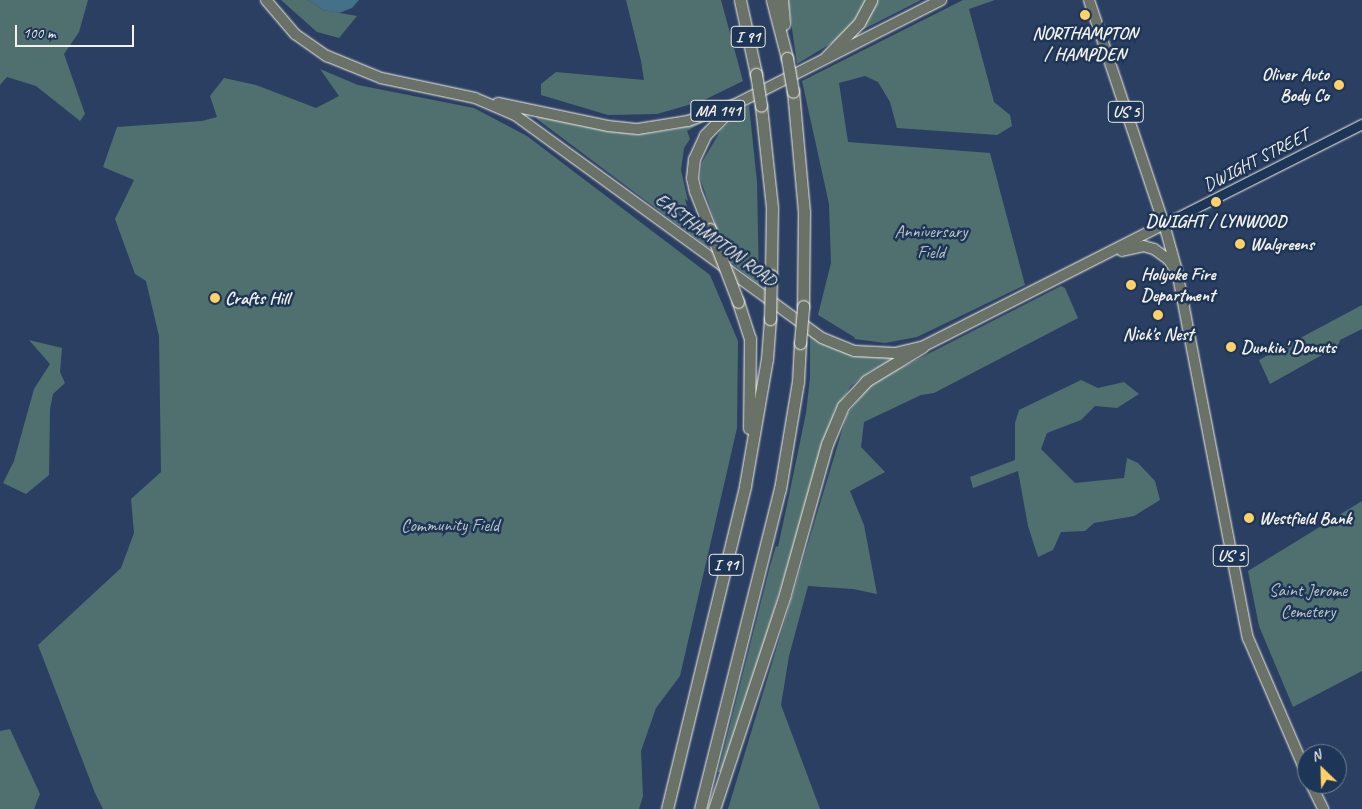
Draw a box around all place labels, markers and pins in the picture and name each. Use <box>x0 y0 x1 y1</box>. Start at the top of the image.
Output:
marker: NORTHAMPTON / HAMPDEN <box>1079 9 1091 21</box>
place label: NORTHAMPTON / HAMPDEN <box>1032 23 1138 66</box>
place label: Oliver Auto Body Co <box>1262 64 1329 106</box>
marker: Oliver Auto Body Co <box>1333 79 1345 91</box>
marker: DWIGHT / LYNWOOD <box>1210 196 1222 208</box>
place label: DWIGHT / LYNWOOD <box>1146 210 1286 232</box>
place label: Walgreens <box>1250 233 1314 255</box>
marker: Walgreens <box>1234 238 1246 250</box>
place label: Holyoke Fire Department <box>1141 264 1215 306</box>
marker: Holyoke Fire Department <box>1125 279 1137 291</box>
place label: Crafts Hill <box>225 287 290 309</box>
marker: Crafts Hill <box>209 292 221 304</box>
marker: Nick's Nest <box>1152 309 1164 321</box>
place label: Nick's Nest <box>1123 323 1193 345</box>
place label: Dunkin' Donuts <box>1241 336 1336 358</box>
marker: Dunkin' Donuts <box>1225 341 1237 353</box>
place label: Westfield Bank <box>1259 507 1352 529</box>
marker: Westfield Bank <box>1243 512 1255 524</box>

